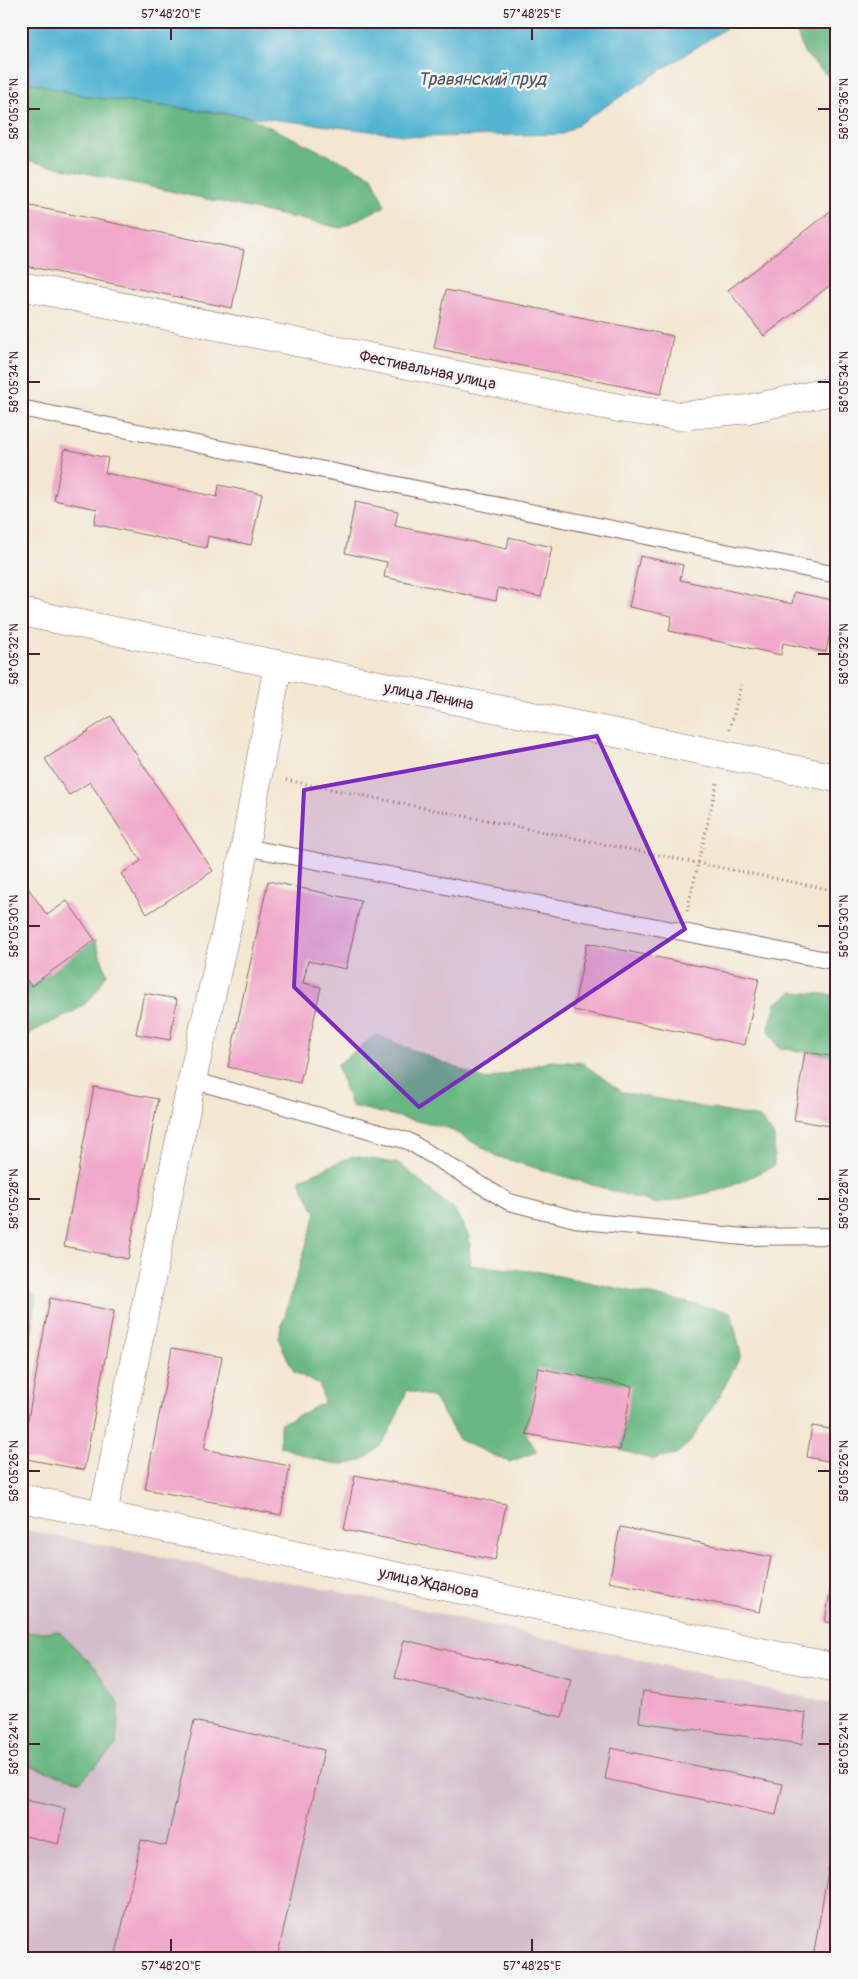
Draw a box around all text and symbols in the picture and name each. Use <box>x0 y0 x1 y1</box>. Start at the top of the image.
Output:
text: 57°48'20"E <box>141 7 201 22</box>
text: 57°48'25"E <box>503 7 561 22</box>
water label: Травянский пруд <box>418 68 548 91</box>
text: 58°05'36"N <box>7 78 22 140</box>
text: 58°05'36"N <box>837 78 852 140</box>
street label: Фестивальная улица <box>358 346 498 394</box>
text: 58°05'34"N <box>7 351 22 413</box>
text: 58°05'34"N <box>837 351 852 413</box>
text: 58°05'32"N <box>7 623 22 685</box>
text: 58°05'32"N <box>837 623 852 685</box>
street label: улица Ленина <box>381 677 476 715</box>
text: 58°05'30"N <box>7 895 22 957</box>
text: 58°05'30"N <box>837 895 852 957</box>
text: 58°05'28"N <box>7 1169 22 1229</box>
text: 58°05'28"N <box>837 1169 852 1229</box>
text: 58°05'26"N <box>7 1440 22 1502</box>
text: 58°05'26"N <box>837 1440 852 1502</box>
street label: улица Жданова <box>376 1562 481 1603</box>
text: 58°05'24"N <box>7 1713 22 1775</box>
text: 58°05'24"N <box>837 1713 852 1775</box>
text: 57°48'20"E <box>141 1959 201 1974</box>
text: 57°48'25"E <box>503 1959 561 1974</box>

